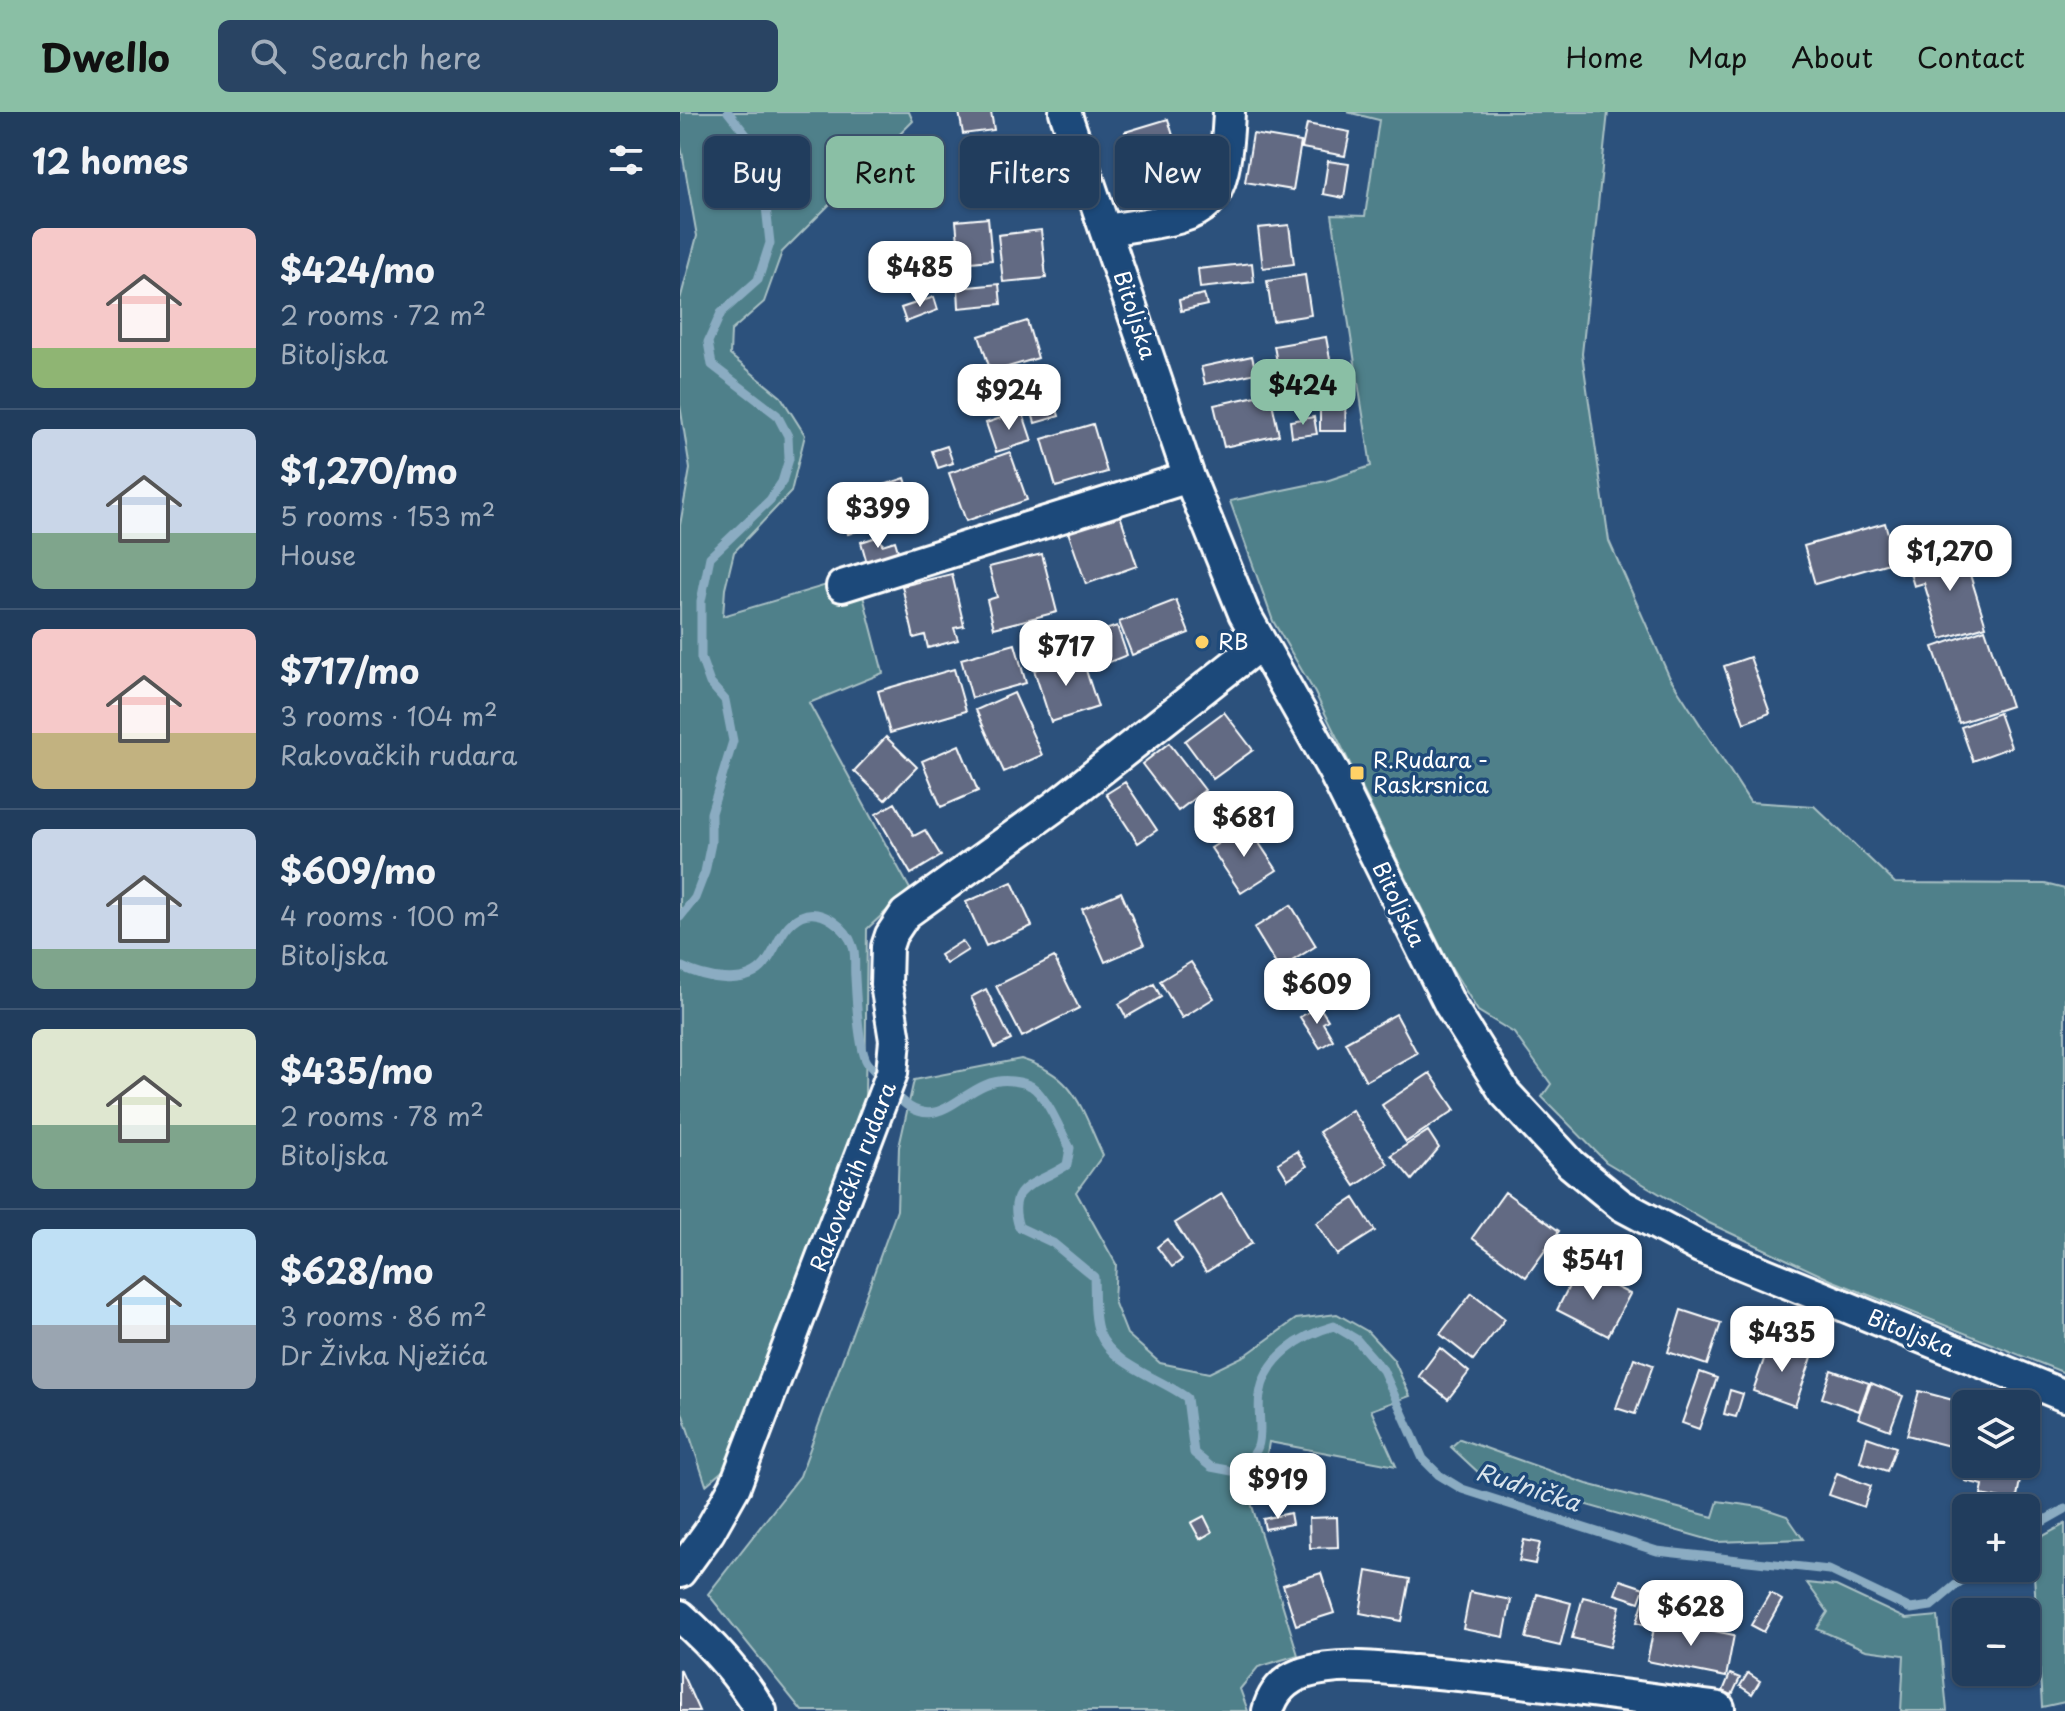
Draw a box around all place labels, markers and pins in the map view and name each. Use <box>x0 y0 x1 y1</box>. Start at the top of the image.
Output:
pin: $485 <box>873 241 967 309</box>
pin: $424 <box>1256 359 1350 427</box>
pin: $924 <box>962 364 1056 432</box>
pin: $399 <box>831 482 925 550</box>
pin: $1,270 <box>1885 525 2015 593</box>
pin: $717 <box>1019 620 1113 688</box>
place label: RB <box>1218 624 1249 657</box>
marker: RB <box>1193 633 1211 651</box>
place label: R.Rudara - Raskrsnica <box>1373 742 1489 800</box>
marker: R.Rudara - Raskrsnica <box>1348 764 1366 782</box>
pin: $681 <box>1197 791 1291 859</box>
pin: $609 <box>1270 958 1364 1026</box>
pin: $541 <box>1546 1234 1640 1302</box>
pin: $435 <box>1735 1306 1829 1374</box>
pin: $919 <box>1231 1453 1325 1521</box>
pin: $628 <box>1644 1580 1738 1648</box>

